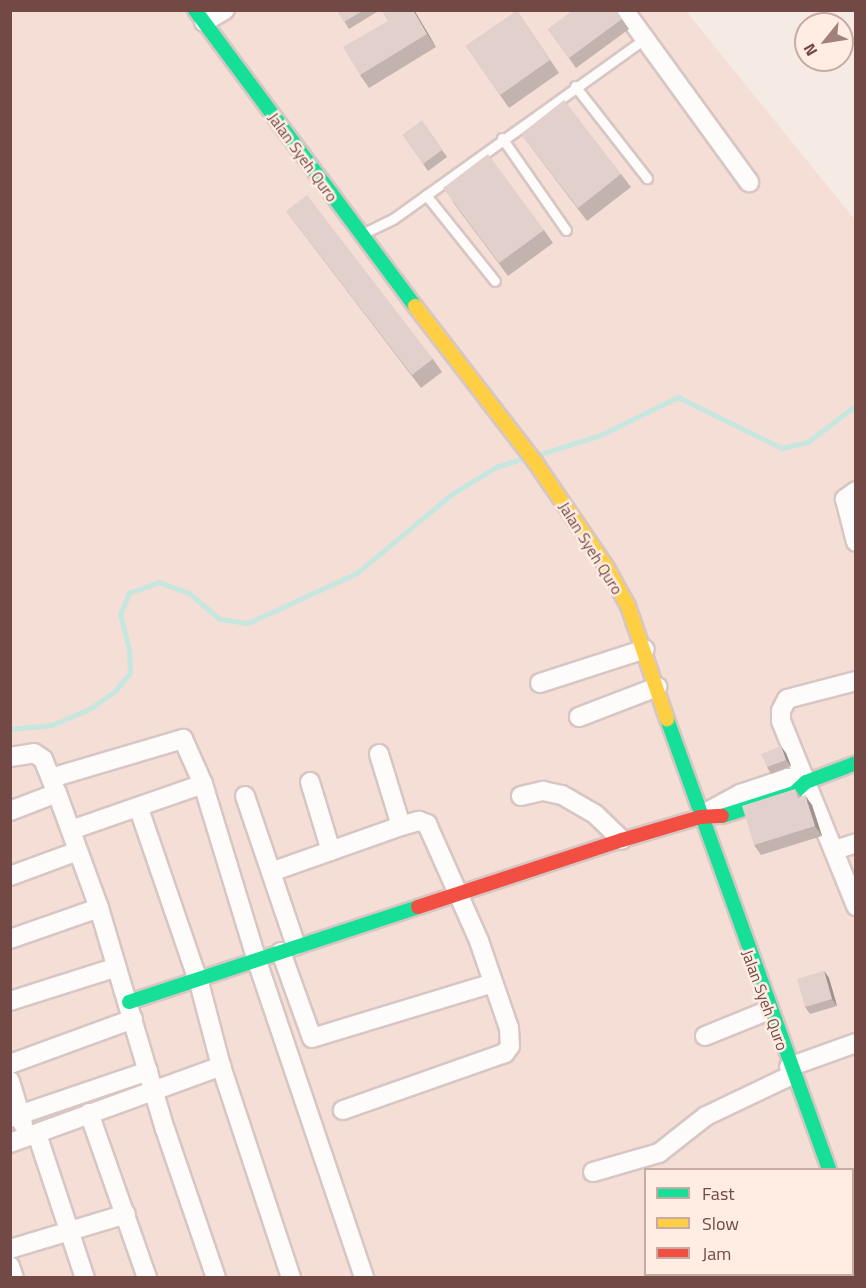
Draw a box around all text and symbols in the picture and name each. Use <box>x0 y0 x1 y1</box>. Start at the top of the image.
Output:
north arrow <box>794 12 854 72</box>
text: N <box>797 39 823 61</box>
street label: Jalan Syeh Quro <box>264 109 342 205</box>
street label: Jalan Syeh Quro <box>555 498 627 598</box>
street label: Jalan Syeh Quro <box>738 947 792 1053</box>
legend <box>644 1168 854 1276</box>
text: Fast <box>702 1180 735 1207</box>
text: Slow <box>702 1210 739 1237</box>
text: Jam <box>702 1240 731 1267</box>

